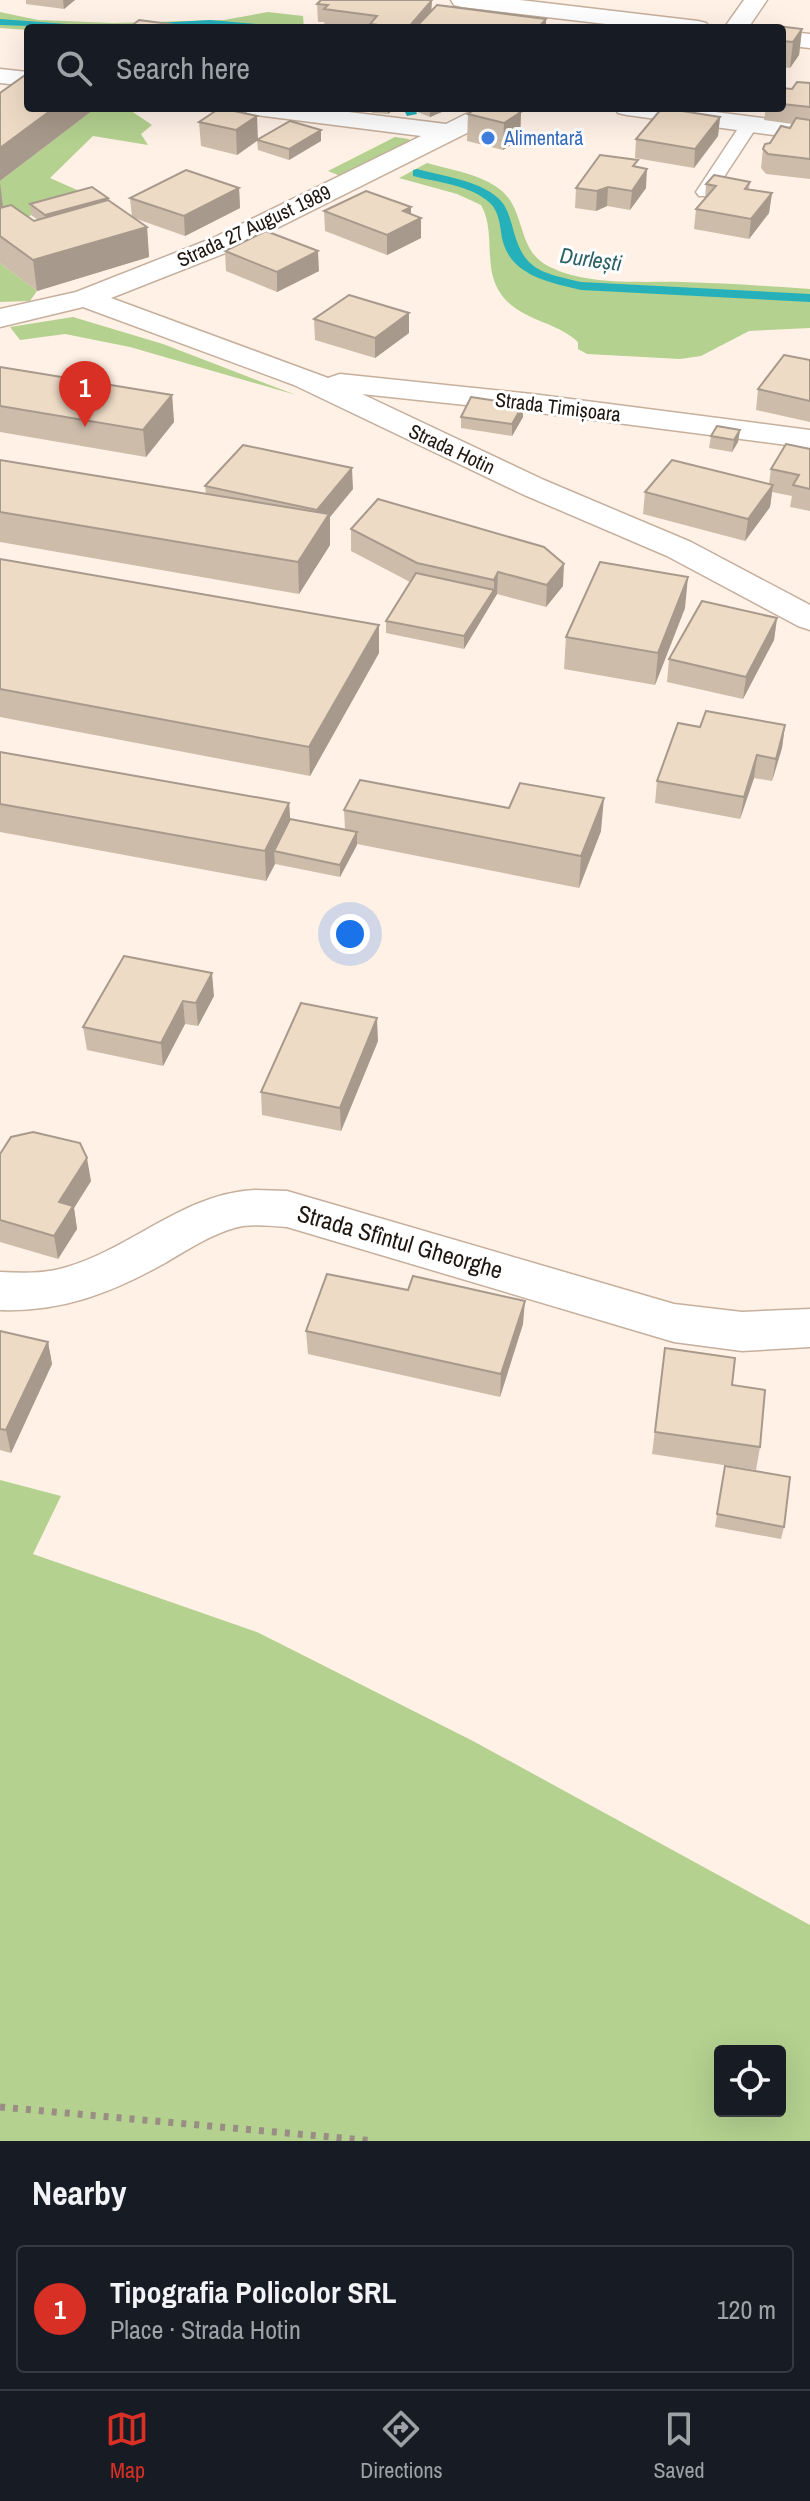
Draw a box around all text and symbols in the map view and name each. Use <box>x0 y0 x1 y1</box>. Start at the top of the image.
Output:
search box <box>24 24 786 112</box>
icon: search <box>52 46 96 90</box>
text: Search here <box>116 48 250 88</box>
place label: Alimentară <box>503 124 583 151</box>
marker: Alimentară <box>479 129 497 147</box>
street label: Strada 27 August 1989 <box>172 178 335 273</box>
water label: Durlești <box>558 240 624 278</box>
pin: 1 <box>59 361 111 427</box>
street label: Strada Timișoara <box>494 385 622 428</box>
street label: Strada Hotin <box>405 417 500 480</box>
your location <box>330 914 370 954</box>
street label: Strada Sfîntul Gheorghe <box>294 1196 507 1286</box>
map controls <box>714 2045 786 2117</box>
button: locate <box>714 2045 786 2117</box>
text: Nearby <box>32 2170 127 2216</box>
text: Tipografia Policolor SRL <box>110 2272 397 2312</box>
text: 1 <box>54 2292 66 2327</box>
text: 120 m <box>717 2292 776 2327</box>
text: Place · Strada Hotin <box>110 2312 301 2347</box>
tab: Map <box>105 2407 149 2485</box>
tab: Directions <box>360 2407 443 2485</box>
tab: Saved <box>653 2407 705 2485</box>

